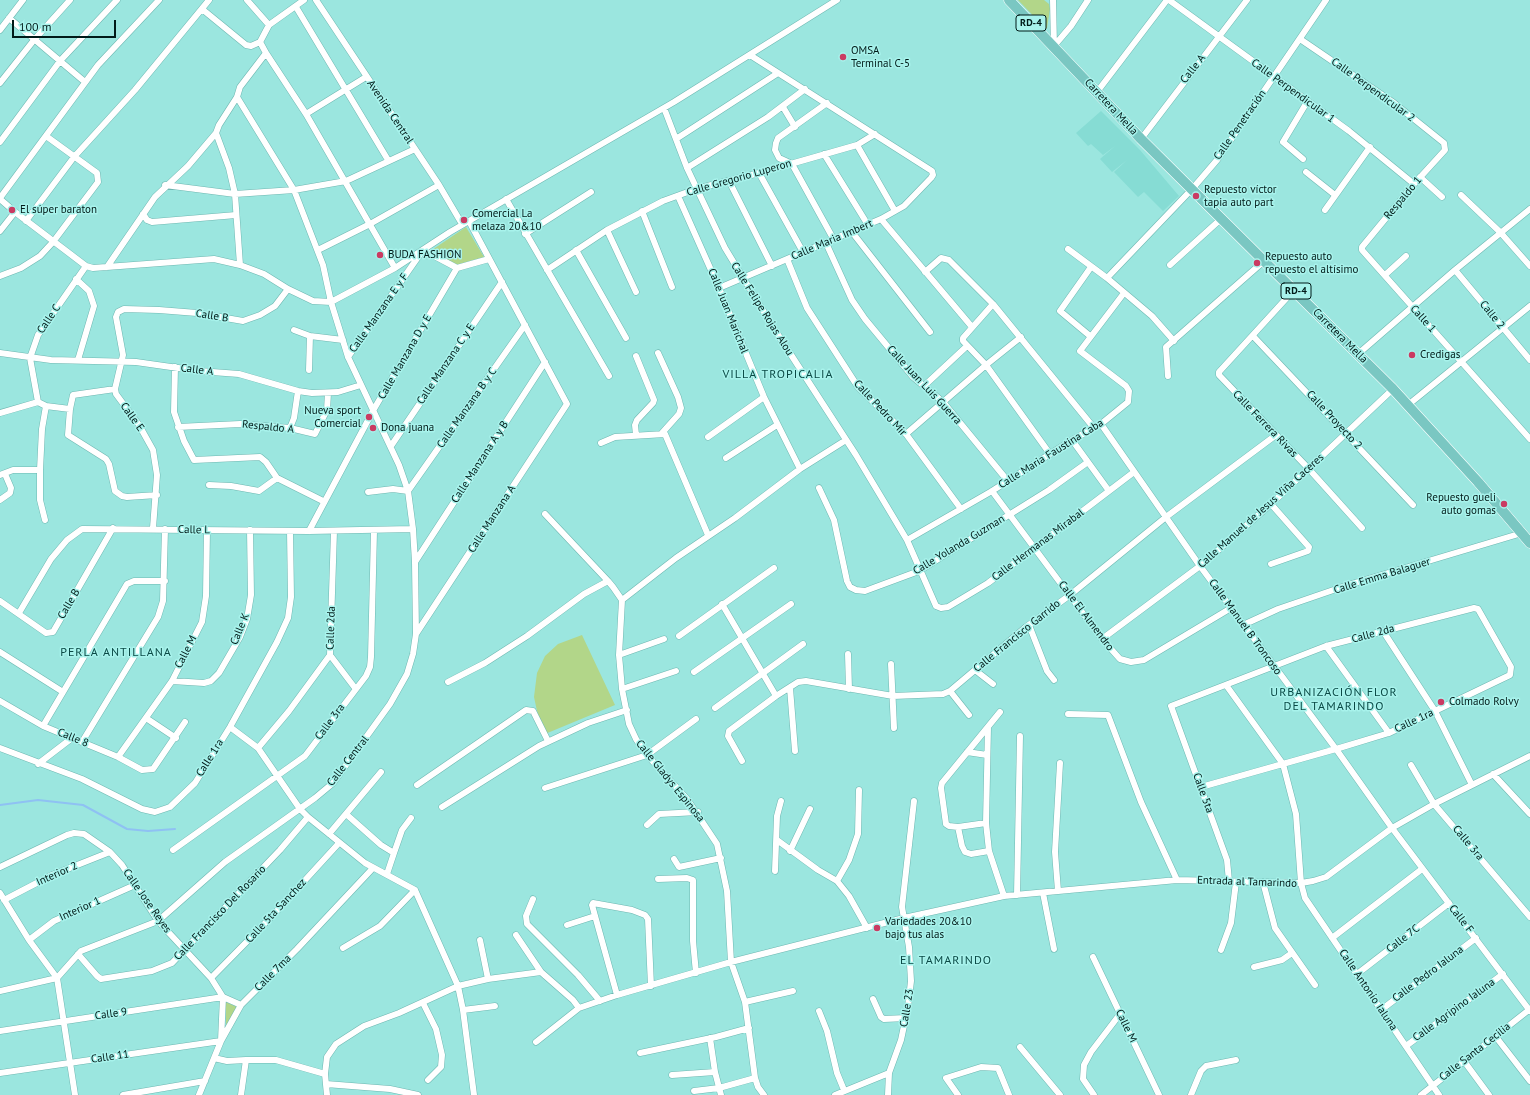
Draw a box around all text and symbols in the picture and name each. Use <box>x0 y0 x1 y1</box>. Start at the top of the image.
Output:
scale bar <box>14 12 118 38</box>
road number: RD-4 <box>1016 15 1046 31</box>
text: 100 m <box>19 19 52 34</box>
place label: OMSA Terminal C-5 <box>851 44 910 70</box>
marker: OMSA Terminal C-5 <box>838 52 848 62</box>
street label: Calle A <box>1178 52 1208 86</box>
street label: Calle Perpendicular 2 <box>1329 55 1417 125</box>
street label: Calle Perpendicular 1 <box>1249 56 1337 126</box>
street label: Carretera Mella <box>1082 76 1140 138</box>
street label: Avenida Central <box>364 78 416 146</box>
street label: Calle Penetración <box>1211 88 1269 162</box>
street label: Calle Gregorio Luperon <box>685 157 793 199</box>
street label: Respaldo 1 <box>1381 174 1425 222</box>
place label: Repuesto víctor tapia auto part <box>1204 183 1277 209</box>
marker: Repuesto víctor tapia auto part <box>1191 191 1201 201</box>
place label: El súper baraton <box>20 203 97 217</box>
marker: El súper baraton <box>7 205 17 215</box>
place label: Comercial La melaza 20&10 <box>472 207 541 233</box>
marker: Comercial La melaza 20&10 <box>459 215 469 225</box>
street label: Calle Maria Imbert <box>789 217 875 263</box>
place label: BUDA FASHION <box>388 248 461 262</box>
marker: BUDA FASHION <box>375 250 385 260</box>
place label: Repuesto auto repuesto el altísimo <box>1265 250 1358 276</box>
marker: Repuesto auto repuesto el altísimo <box>1252 258 1262 268</box>
street label: Calle Felipe Rojas Alou <box>728 260 796 358</box>
street label: Calle Juan Marichal <box>705 267 751 355</box>
street label: Calle Manzana E y F <box>347 271 411 355</box>
road number: RD-4 <box>1281 283 1311 299</box>
street label: Calle 2 <box>1477 298 1507 332</box>
street label: Calle C <box>34 302 64 336</box>
street label: Calle 1 <box>1407 303 1439 335</box>
street label: Carretera Mella <box>1310 306 1370 366</box>
street label: Calle B <box>195 307 229 325</box>
street label: Calle Manzana D y E <box>375 312 435 402</box>
street label: Calle Manzana C y E <box>414 321 478 407</box>
street label: Calle Juan Luis Guerra <box>884 343 964 427</box>
place label: Credigas <box>1420 348 1460 362</box>
marker: Credigas <box>1407 350 1417 360</box>
street label: Calle A <box>180 361 214 379</box>
street label: Calle Manzana B y C <box>434 365 500 451</box>
district label: VILLA TROPICALIA <box>723 368 833 382</box>
street label: Calle Pedro Mir <box>851 377 909 439</box>
street label: Calle Ferrera Rivas <box>1230 388 1300 460</box>
street label: Calle Proyecto 2 <box>1303 388 1365 452</box>
street label: Calle E <box>117 400 147 434</box>
place label: Nueva sport Comercial <box>304 404 361 430</box>
marker: Nueva sport Comercial <box>364 412 374 422</box>
street label: Calle Maria Faustina Caba <box>996 416 1106 492</box>
street label: Respaldo A <box>241 418 295 436</box>
street label: Calle Manzana A y B <box>449 418 511 506</box>
place label: Dona juana <box>381 421 434 435</box>
marker: Dona juana <box>368 423 378 433</box>
street label: Calle Manuel de Jesus Viña Caceres <box>1195 451 1327 571</box>
street label: Calle Manzana A <box>465 483 519 555</box>
place label: Repuesto gueli auto gomas <box>1426 491 1496 517</box>
marker: Repuesto gueli auto gomas <box>1499 499 1509 509</box>
street label: Calle Hermanas Mirabal <box>989 506 1087 584</box>
street label: Calle Yolanda Guzman <box>911 512 1007 578</box>
street label: Calle L <box>178 523 210 537</box>
street label: Calle Emma Balaguer <box>1332 555 1432 597</box>
street label: Calle Manuel B Troncoso <box>1206 576 1284 678</box>
street label: Calle El Almendro <box>1055 578 1117 654</box>
street label: Calle B <box>55 586 83 622</box>
street label: Calle Francisco Garrido <box>971 597 1063 675</box>
street label: Calle 2da <box>324 606 338 650</box>
street label: Calle K <box>228 611 252 647</box>
street label: Calle 2da <box>1350 622 1396 646</box>
street label: Calle M <box>172 633 200 671</box>
district label: PERLA ANTILLANA <box>60 646 172 660</box>
district label: URBANIZACIÓN FLOR DEL TAMARINDO <box>1270 686 1398 714</box>
place label: Colmado Rolvy <box>1449 695 1519 709</box>
marker: Colmado Rolvy <box>1436 697 1446 707</box>
street label: Calle 3ra <box>312 701 348 743</box>
street label: Calle 1ra <box>1392 706 1436 736</box>
street label: Calle 8 <box>55 726 91 750</box>
street label: Calle Central <box>324 733 372 789</box>
street label: Calle 1ra <box>193 737 227 779</box>
street label: Calle Gladys Espinosa <box>633 737 707 825</box>
street label: Calle 5ta <box>1190 771 1216 815</box>
street label: Calle 3ra <box>1450 823 1486 863</box>
street label: Interior 2 <box>34 859 80 889</box>
street label: Calle Francisco Del Rosario <box>171 863 269 963</box>
street label: Calle Jose Reyes <box>120 866 174 936</box>
street label: Entrada al Tamarindo <box>1197 874 1297 890</box>
street label: Calle 5ta Sanchez <box>243 876 309 946</box>
street label: Interior 1 <box>57 894 103 924</box>
street label: Calle F <box>1446 902 1476 936</box>
place label: Variedades 20&10 bajo tus alas <box>885 915 972 941</box>
street label: Calle 7C <box>1384 922 1422 956</box>
marker: Variedades 20&10 bajo tus alas <box>872 923 882 933</box>
street label: Calle Pedro Ialuna <box>1390 943 1466 1005</box>
street label: Calle Antonio Ialuna <box>1336 947 1400 1033</box>
street label: Calle 7ma <box>252 952 294 994</box>
district label: EL TAMARINDO <box>900 954 992 968</box>
street label: Calle Agripino Ialuna <box>1410 976 1498 1044</box>
street label: Calle 23 <box>897 988 917 1028</box>
street label: Calle 9 <box>94 1005 128 1023</box>
street label: Calle M <box>1112 1007 1140 1045</box>
street label: Calle Santa Cecilia <box>1437 1020 1513 1084</box>
street label: Calle 11 <box>90 1048 130 1066</box>

